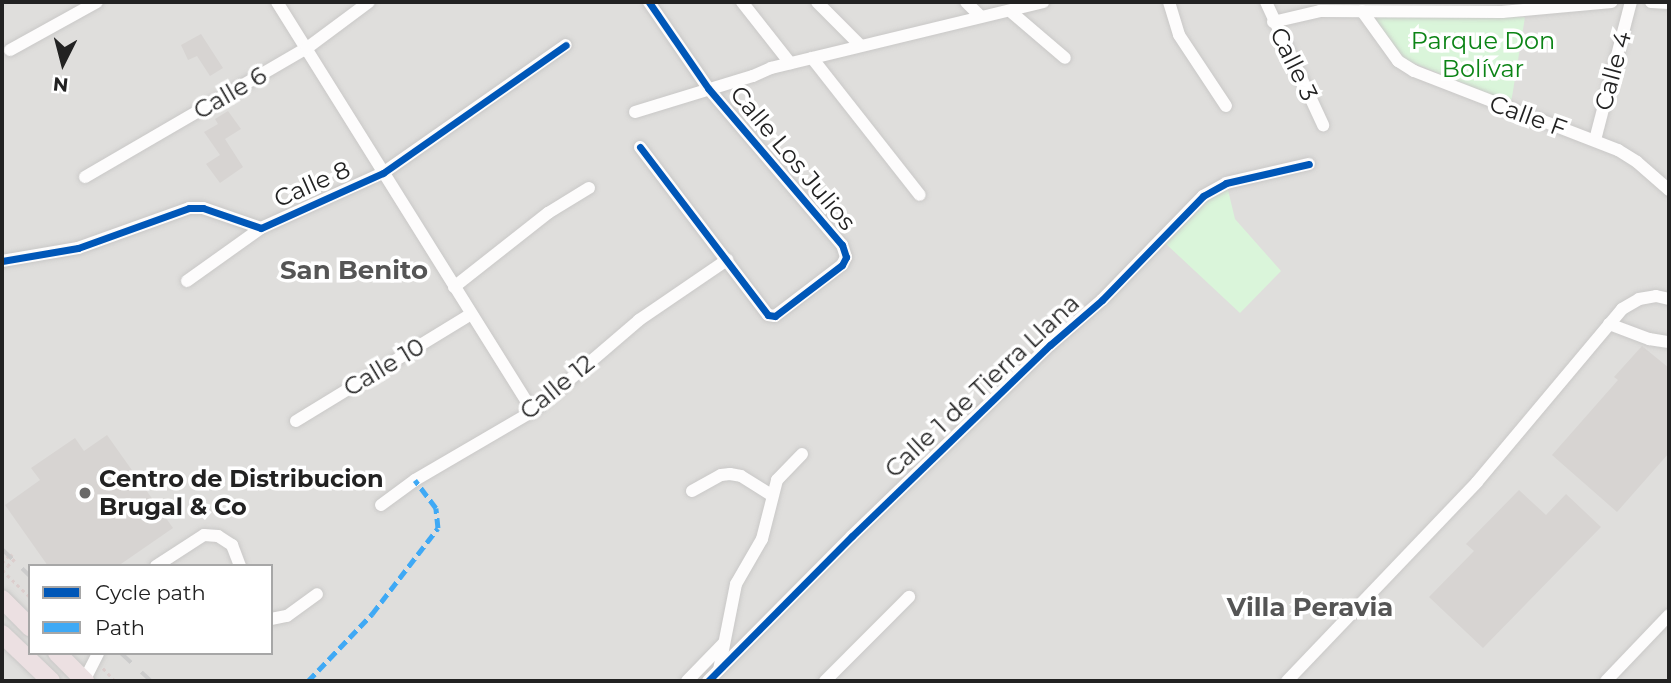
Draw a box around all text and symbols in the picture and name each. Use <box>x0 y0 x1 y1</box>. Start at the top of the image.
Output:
street label: Calle 3 <box>1264 23 1324 105</box>
park label: Parque Don Bolívar <box>1411 27 1555 83</box>
north arrow <box>28 28 98 98</box>
street label: Calle 4 <box>1589 28 1637 114</box>
street label: Calle 6 <box>188 61 272 125</box>
text: N <box>52 72 70 97</box>
street label: Calle Los Julios <box>724 80 862 236</box>
street label: Calle F <box>1486 89 1570 143</box>
street label: Calle 8 <box>270 155 354 213</box>
district label: San Benito <box>280 255 428 287</box>
street label: Calle 1 de Tierra Llana <box>879 288 1085 484</box>
street label: Calle 10 <box>338 332 430 402</box>
street label: Calle 12 <box>514 348 600 426</box>
place label: Centro de Distribucion Brugal & Co <box>99 465 384 521</box>
marker: Centro de Distribucion Brugal & Co <box>77 485 93 501</box>
legend <box>28 564 273 655</box>
text: Cycle path <box>95 580 206 605</box>
district label: Villa Peravia <box>1227 592 1393 624</box>
text: Path <box>95 615 145 640</box>

